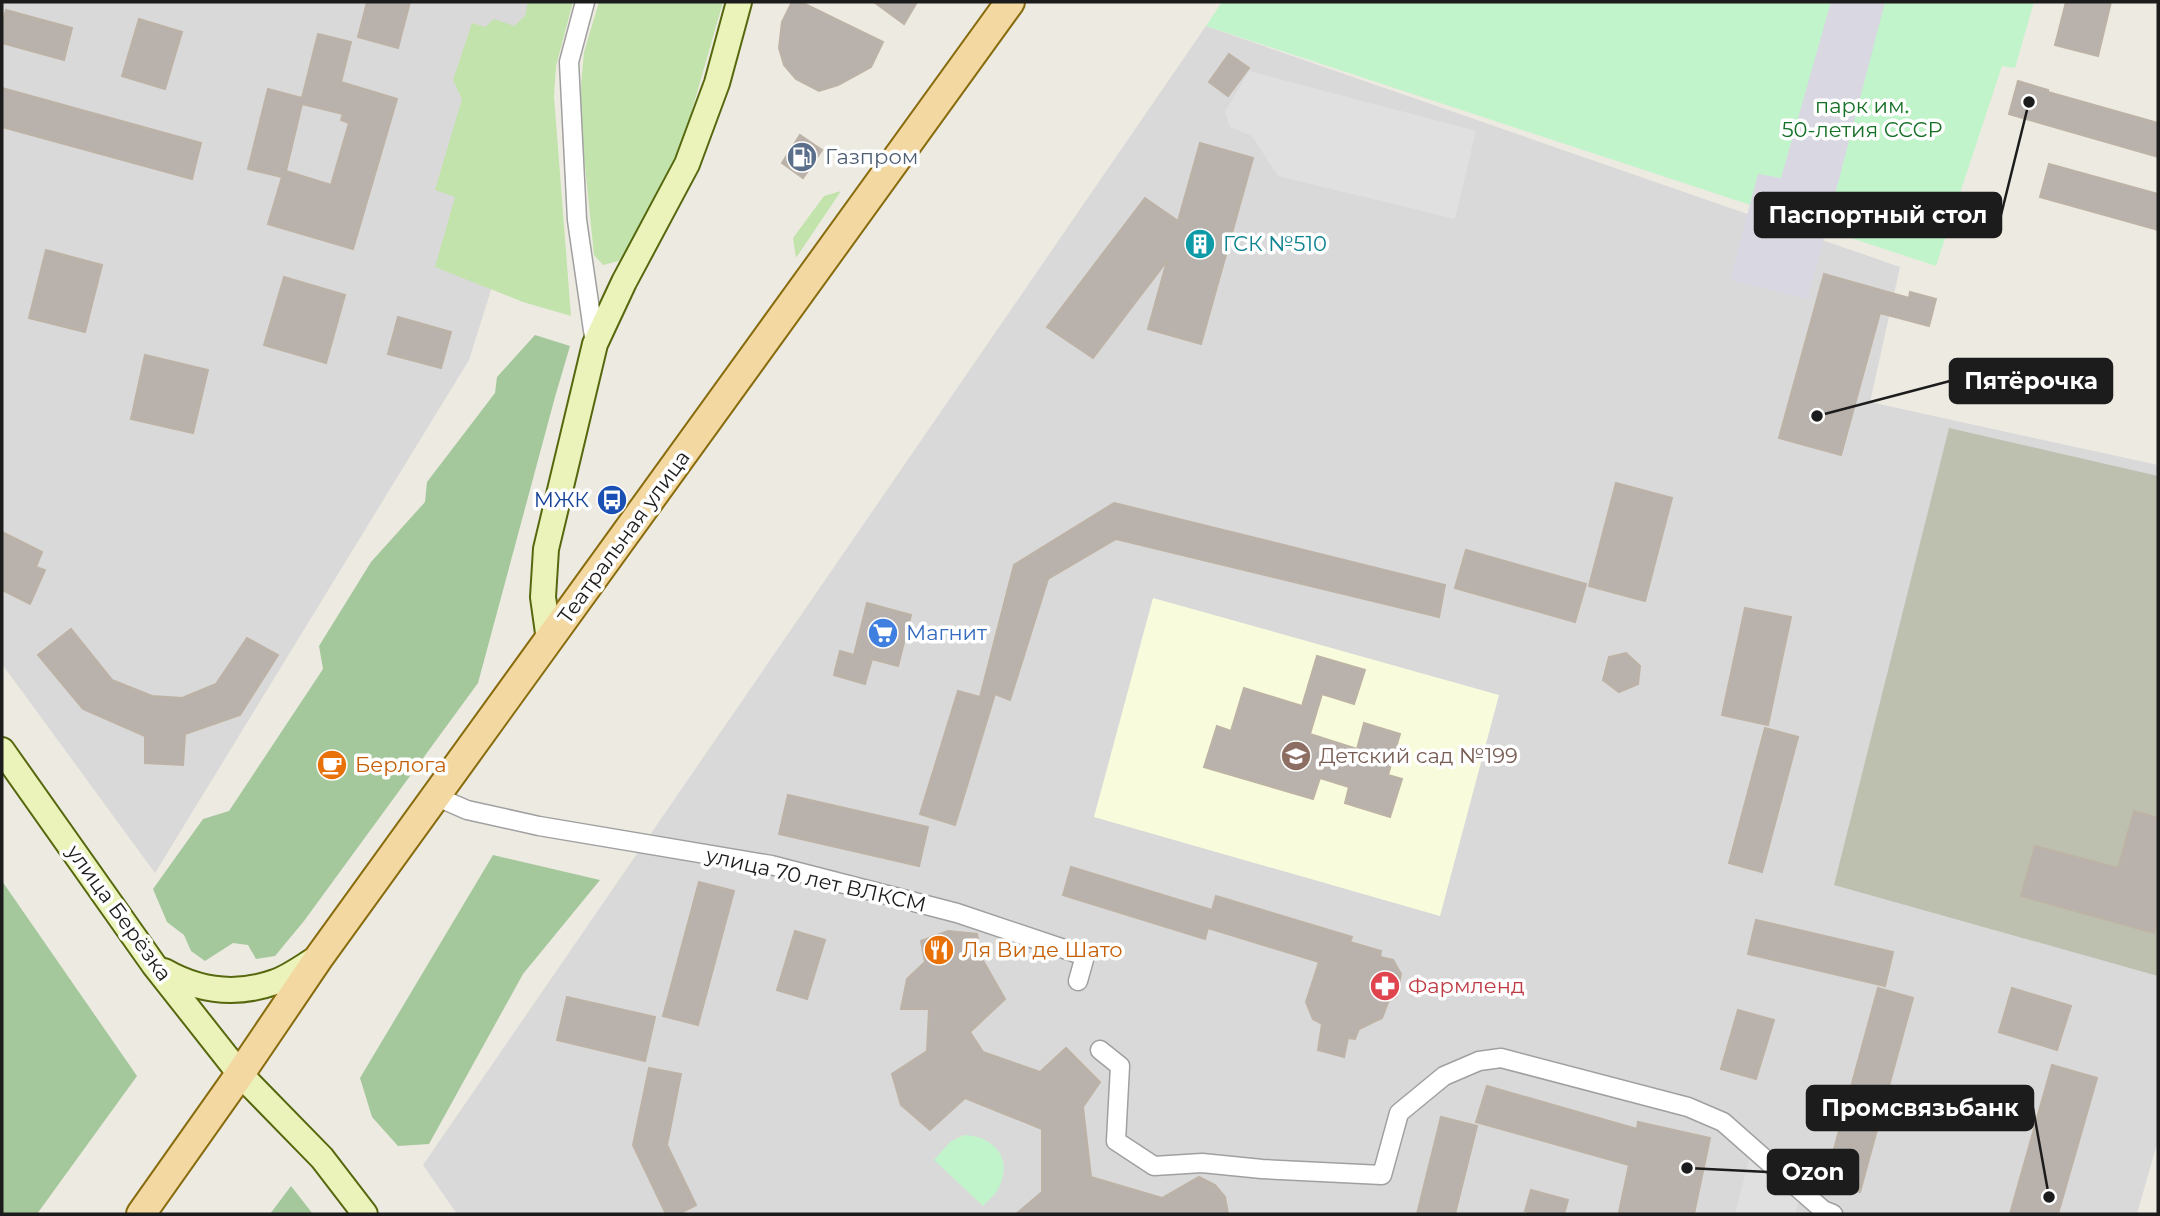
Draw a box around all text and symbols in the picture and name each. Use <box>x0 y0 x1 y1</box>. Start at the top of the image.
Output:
park label: парк им. 50-летия СССР <box>1782 93 1942 142</box>
fuel station icon: Газпром <box>785 140 819 174</box>
place label: Газпром <box>825 144 918 169</box>
callout: Паспортный стол <box>1755 193 2001 237</box>
text: Паспортный стол <box>1769 201 1987 229</box>
building icon: ГСК №510 <box>1183 227 1217 261</box>
place label: ГСК №510 <box>1223 231 1327 256</box>
callout: Пятёрочка <box>1950 359 2112 403</box>
text: Пятёрочка <box>1964 367 2098 395</box>
street label: Театральная улица <box>552 445 695 628</box>
bus stop icon: МЖК <box>595 483 629 517</box>
place label: МЖК <box>534 487 589 512</box>
supermarket icon: Магнит <box>866 616 900 650</box>
place label: Магнит <box>906 620 987 645</box>
school or university icon: Детский сад №199 <box>1279 739 1313 773</box>
place label: Детский сад №199 <box>1319 743 1518 768</box>
cafe icon: Берлога <box>315 748 349 782</box>
place label: Берлога <box>355 752 446 777</box>
street label: улица Берёзка <box>61 839 177 986</box>
street label: улица 70 лет ВЛКСМ <box>703 842 929 917</box>
restaurant icon: Ля Ви де Шато <box>922 933 956 967</box>
place label: Ля Ви де Шато <box>962 937 1123 962</box>
pharmacy icon: Фармленд <box>1368 969 1402 1003</box>
place label: Фармленд <box>1408 973 1525 998</box>
callout: Промсвязьбанк <box>1807 1086 2033 1130</box>
text: Промсвязьбанк <box>1821 1094 2019 1122</box>
callout: Ozon <box>1768 1150 1858 1194</box>
text: Ozon <box>1782 1158 1844 1186</box>

